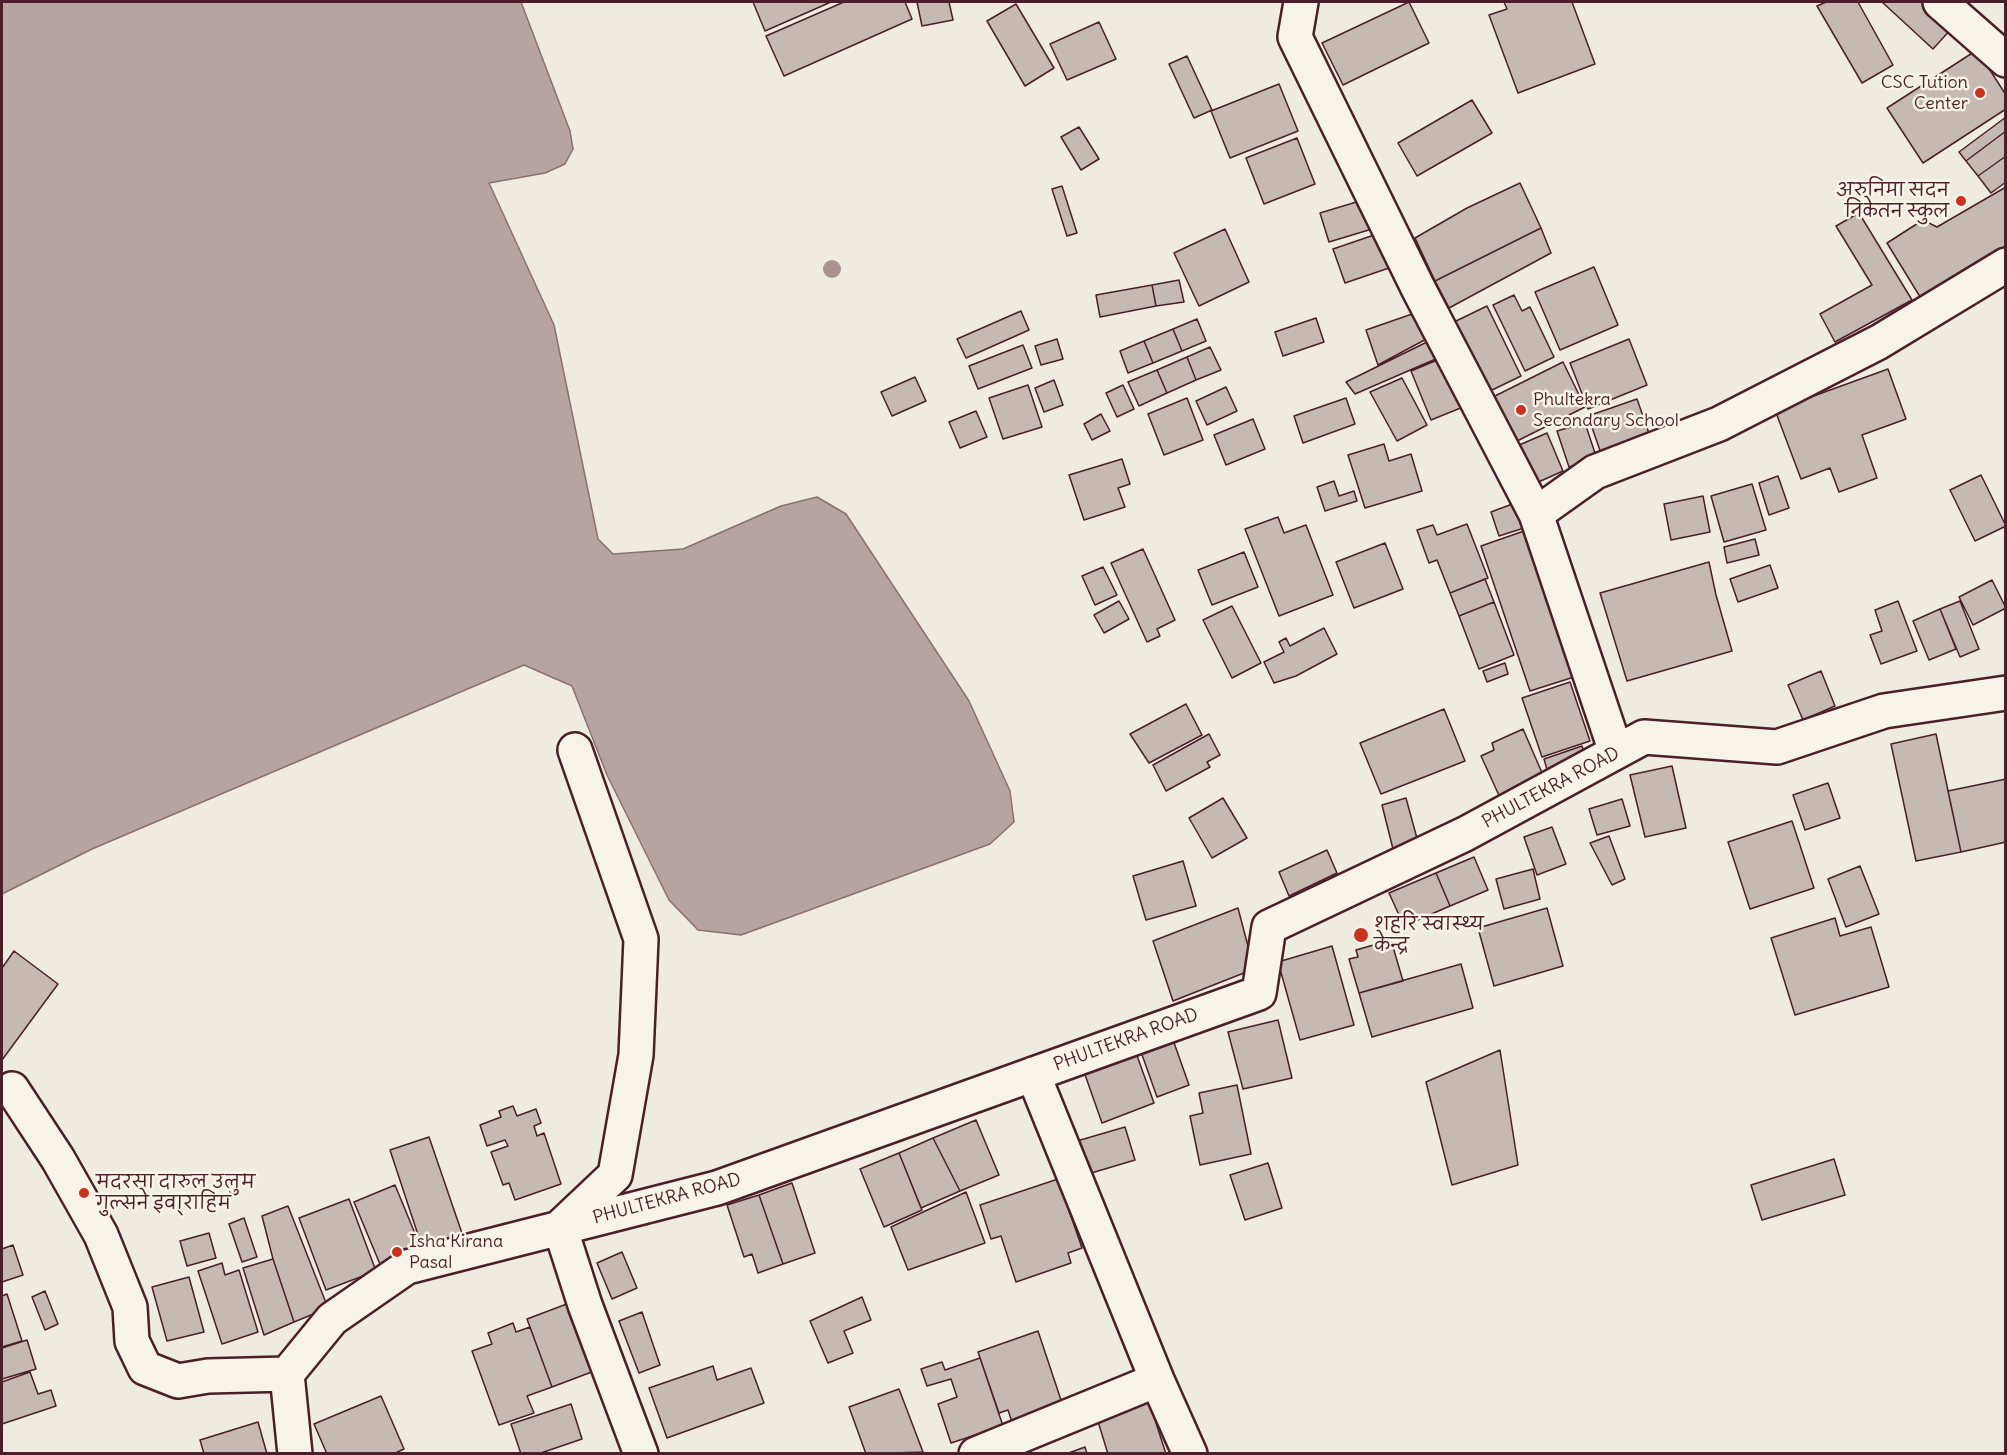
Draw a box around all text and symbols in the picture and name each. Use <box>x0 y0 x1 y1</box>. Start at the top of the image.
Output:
place label: CSC Tution Center <box>1881 72 1968 115</box>
marker: CSC Tution Center <box>1973 86 1987 100</box>
place label: अरुनिमा सदन निकेतन स्कुल <box>1836 180 1949 222</box>
marker: अरुनिमा सदन निकेतन स्कुल <box>1954 194 1968 208</box>
place label: Phultekra Secondary School <box>1533 389 1679 432</box>
marker: Phultekra Secondary School <box>1514 403 1528 417</box>
street label: PHULTEKRA ROAD <box>1479 743 1623 833</box>
place label: शहरि स्वास्थ्य केन्द्र <box>1374 914 1484 956</box>
marker: शहरि स्वास्थ्य केन्द्र <box>1352 926 1370 944</box>
street label: PHULTEKRA ROAD <box>1051 1004 1201 1076</box>
street label: PHULTEKRA ROAD <box>591 1169 743 1229</box>
place label: मदरसा दारुल उलुम गुल्सने इवा्राहिम <box>96 1172 255 1214</box>
marker: मदरसा दारुल उलुम गुल्सने इवा्राहिम <box>77 1186 91 1200</box>
place label: Isha Kirana Pasal <box>409 1231 503 1274</box>
marker: Isha Kirana Pasal <box>390 1245 404 1259</box>

